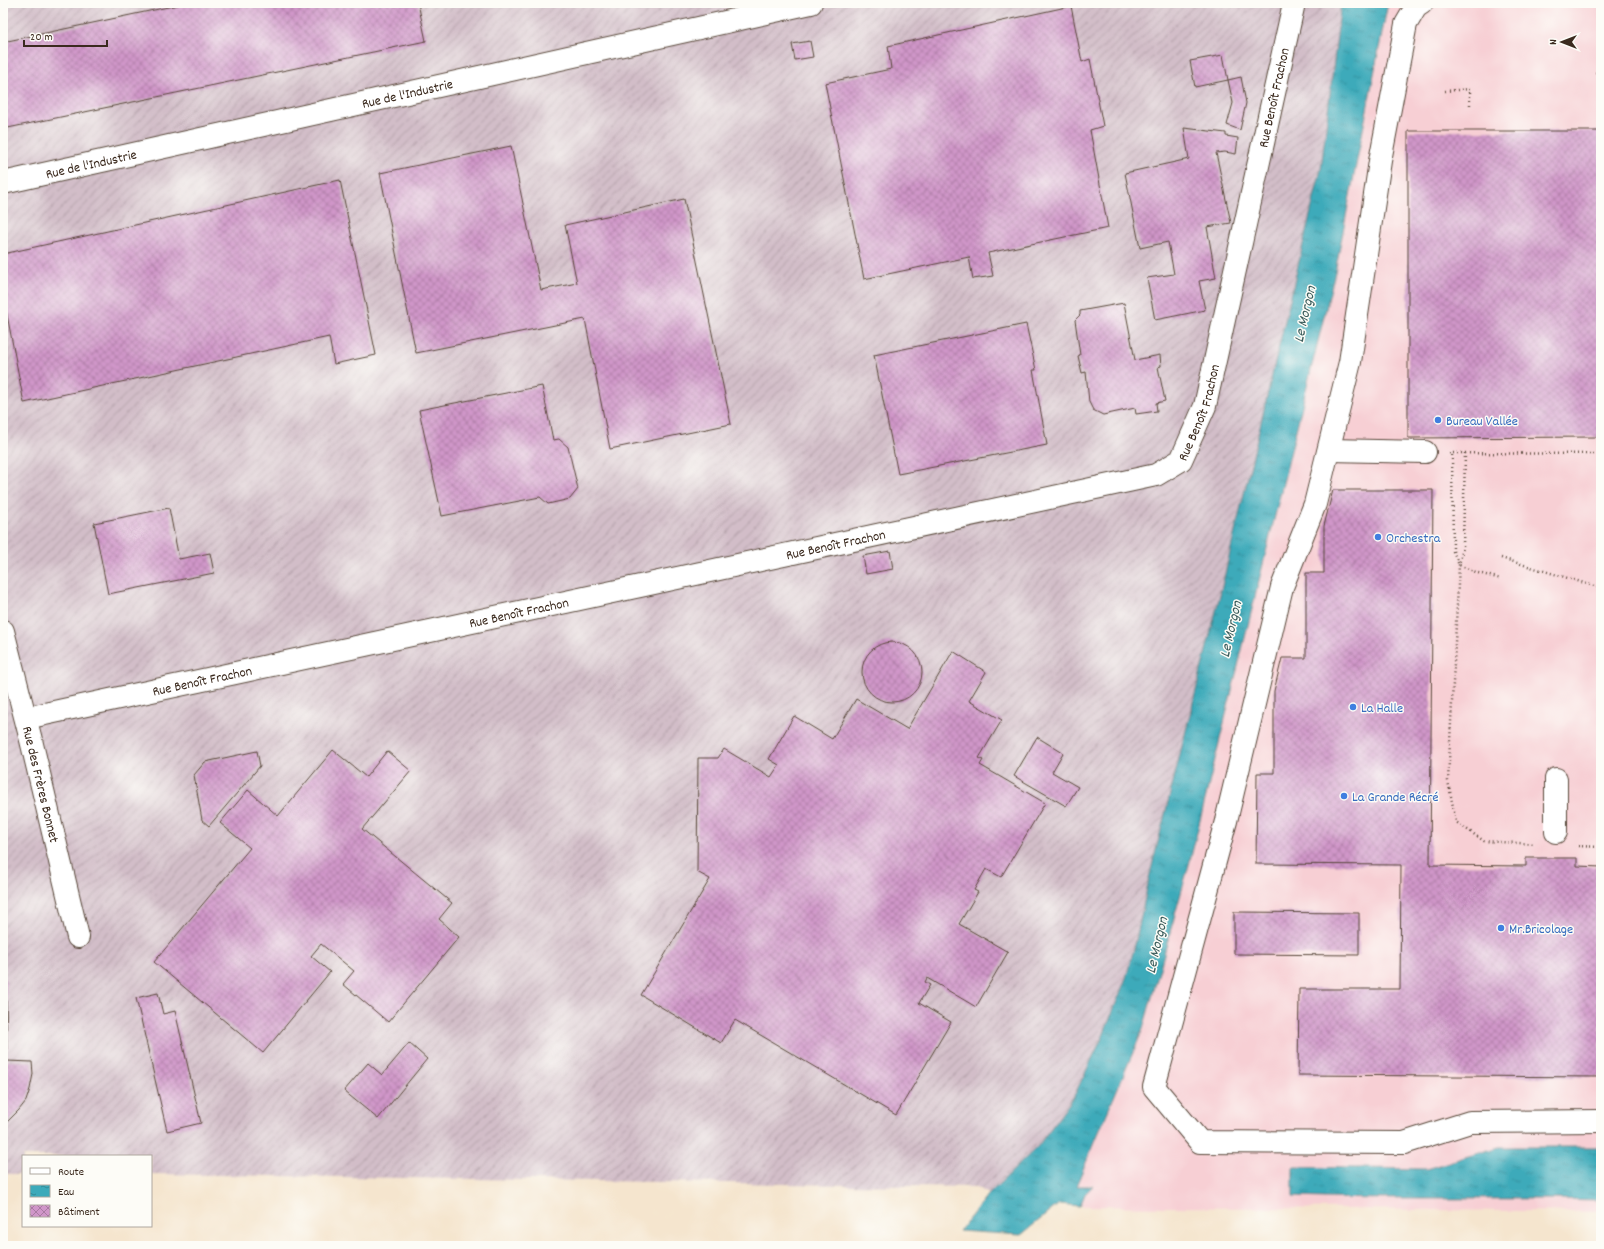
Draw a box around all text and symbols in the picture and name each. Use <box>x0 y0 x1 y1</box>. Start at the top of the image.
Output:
scale bar <box>24 22 107 48</box>
north arrow <box>1542 22 1582 62</box>
text: 20 m <box>30 29 53 46</box>
text: N <box>1546 39 1562 45</box>
street label: Rue Benoît Frachon <box>1254 46 1296 150</box>
street label: Rue de l'Industrie <box>360 75 455 115</box>
street label: Rue de l'Industrie <box>44 146 139 185</box>
water label: Le Morgon <box>1289 283 1323 345</box>
street label: Rue Benoît Frachon <box>1174 363 1226 465</box>
place label: Bureau Vallée <box>1446 412 1518 432</box>
marker: Bureau Vallée <box>1433 415 1443 425</box>
street label: Rue Benoît Frachon <box>784 525 888 566</box>
place label: Orchestra <box>1386 529 1441 549</box>
marker: Orchestra <box>1373 532 1383 542</box>
street label: Rue Benoît Frachon <box>467 594 571 634</box>
water label: Le Morgon <box>1215 598 1249 660</box>
street label: Rue Benoît Frachon <box>151 662 254 703</box>
place label: La Halle <box>1361 699 1403 719</box>
marker: La Halle <box>1348 702 1358 712</box>
street label: Rue des Frères Bonnet <box>16 724 63 845</box>
place label: La Grande Récré <box>1352 788 1438 808</box>
marker: La Grande Récré <box>1339 791 1349 801</box>
water label: Le Morgon <box>1141 914 1175 976</box>
place label: Mr.Bricolage <box>1509 920 1573 940</box>
marker: Mr.Bricolage <box>1496 923 1506 933</box>
legend <box>22 1155 152 1227</box>
text: Route <box>58 1164 84 1181</box>
text: Eau <box>58 1184 74 1201</box>
text: Bâtiment <box>58 1204 100 1221</box>

